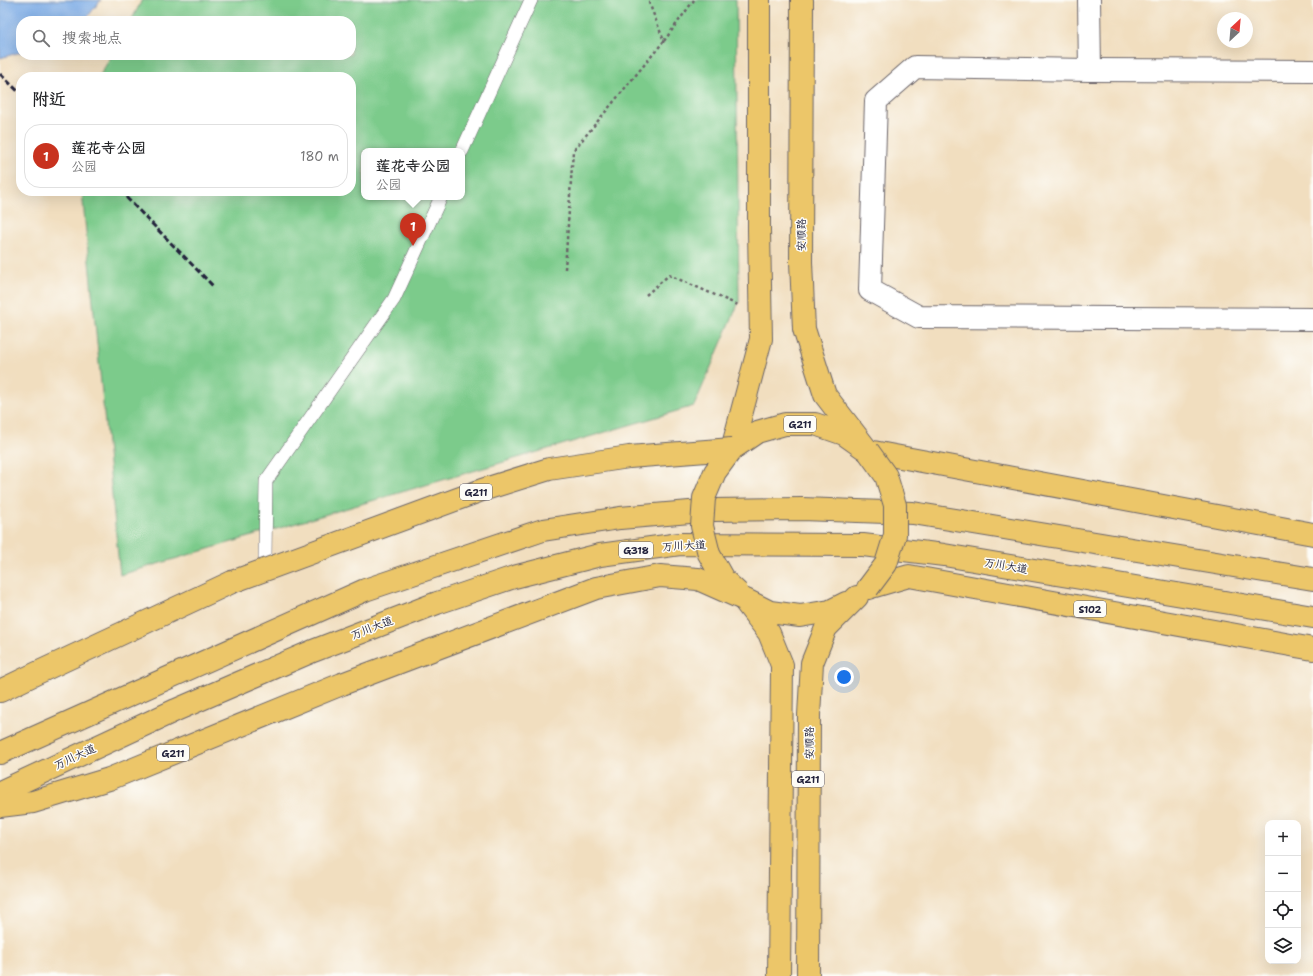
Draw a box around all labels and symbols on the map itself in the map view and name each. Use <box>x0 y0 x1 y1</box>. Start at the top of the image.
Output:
north arrow <box>1217 12 1253 48</box>
pin: 1 <box>400 213 426 246</box>
street label: 安顺路 <box>794 219 809 252</box>
road number: G211 <box>784 416 816 432</box>
road number: G211 <box>460 484 492 500</box>
street label: 万川大道 <box>662 537 706 555</box>
road number: G318 <box>619 542 653 558</box>
street label: 万川大道 <box>983 555 1029 577</box>
road number: S102 <box>1074 601 1106 617</box>
street label: 万川大道 <box>349 613 395 643</box>
your location <box>834 667 854 687</box>
street label: 安顺路 <box>802 727 817 760</box>
street label: 万川大道 <box>52 741 98 773</box>
road number: G211 <box>157 745 189 761</box>
road number: G211 <box>792 771 824 787</box>

